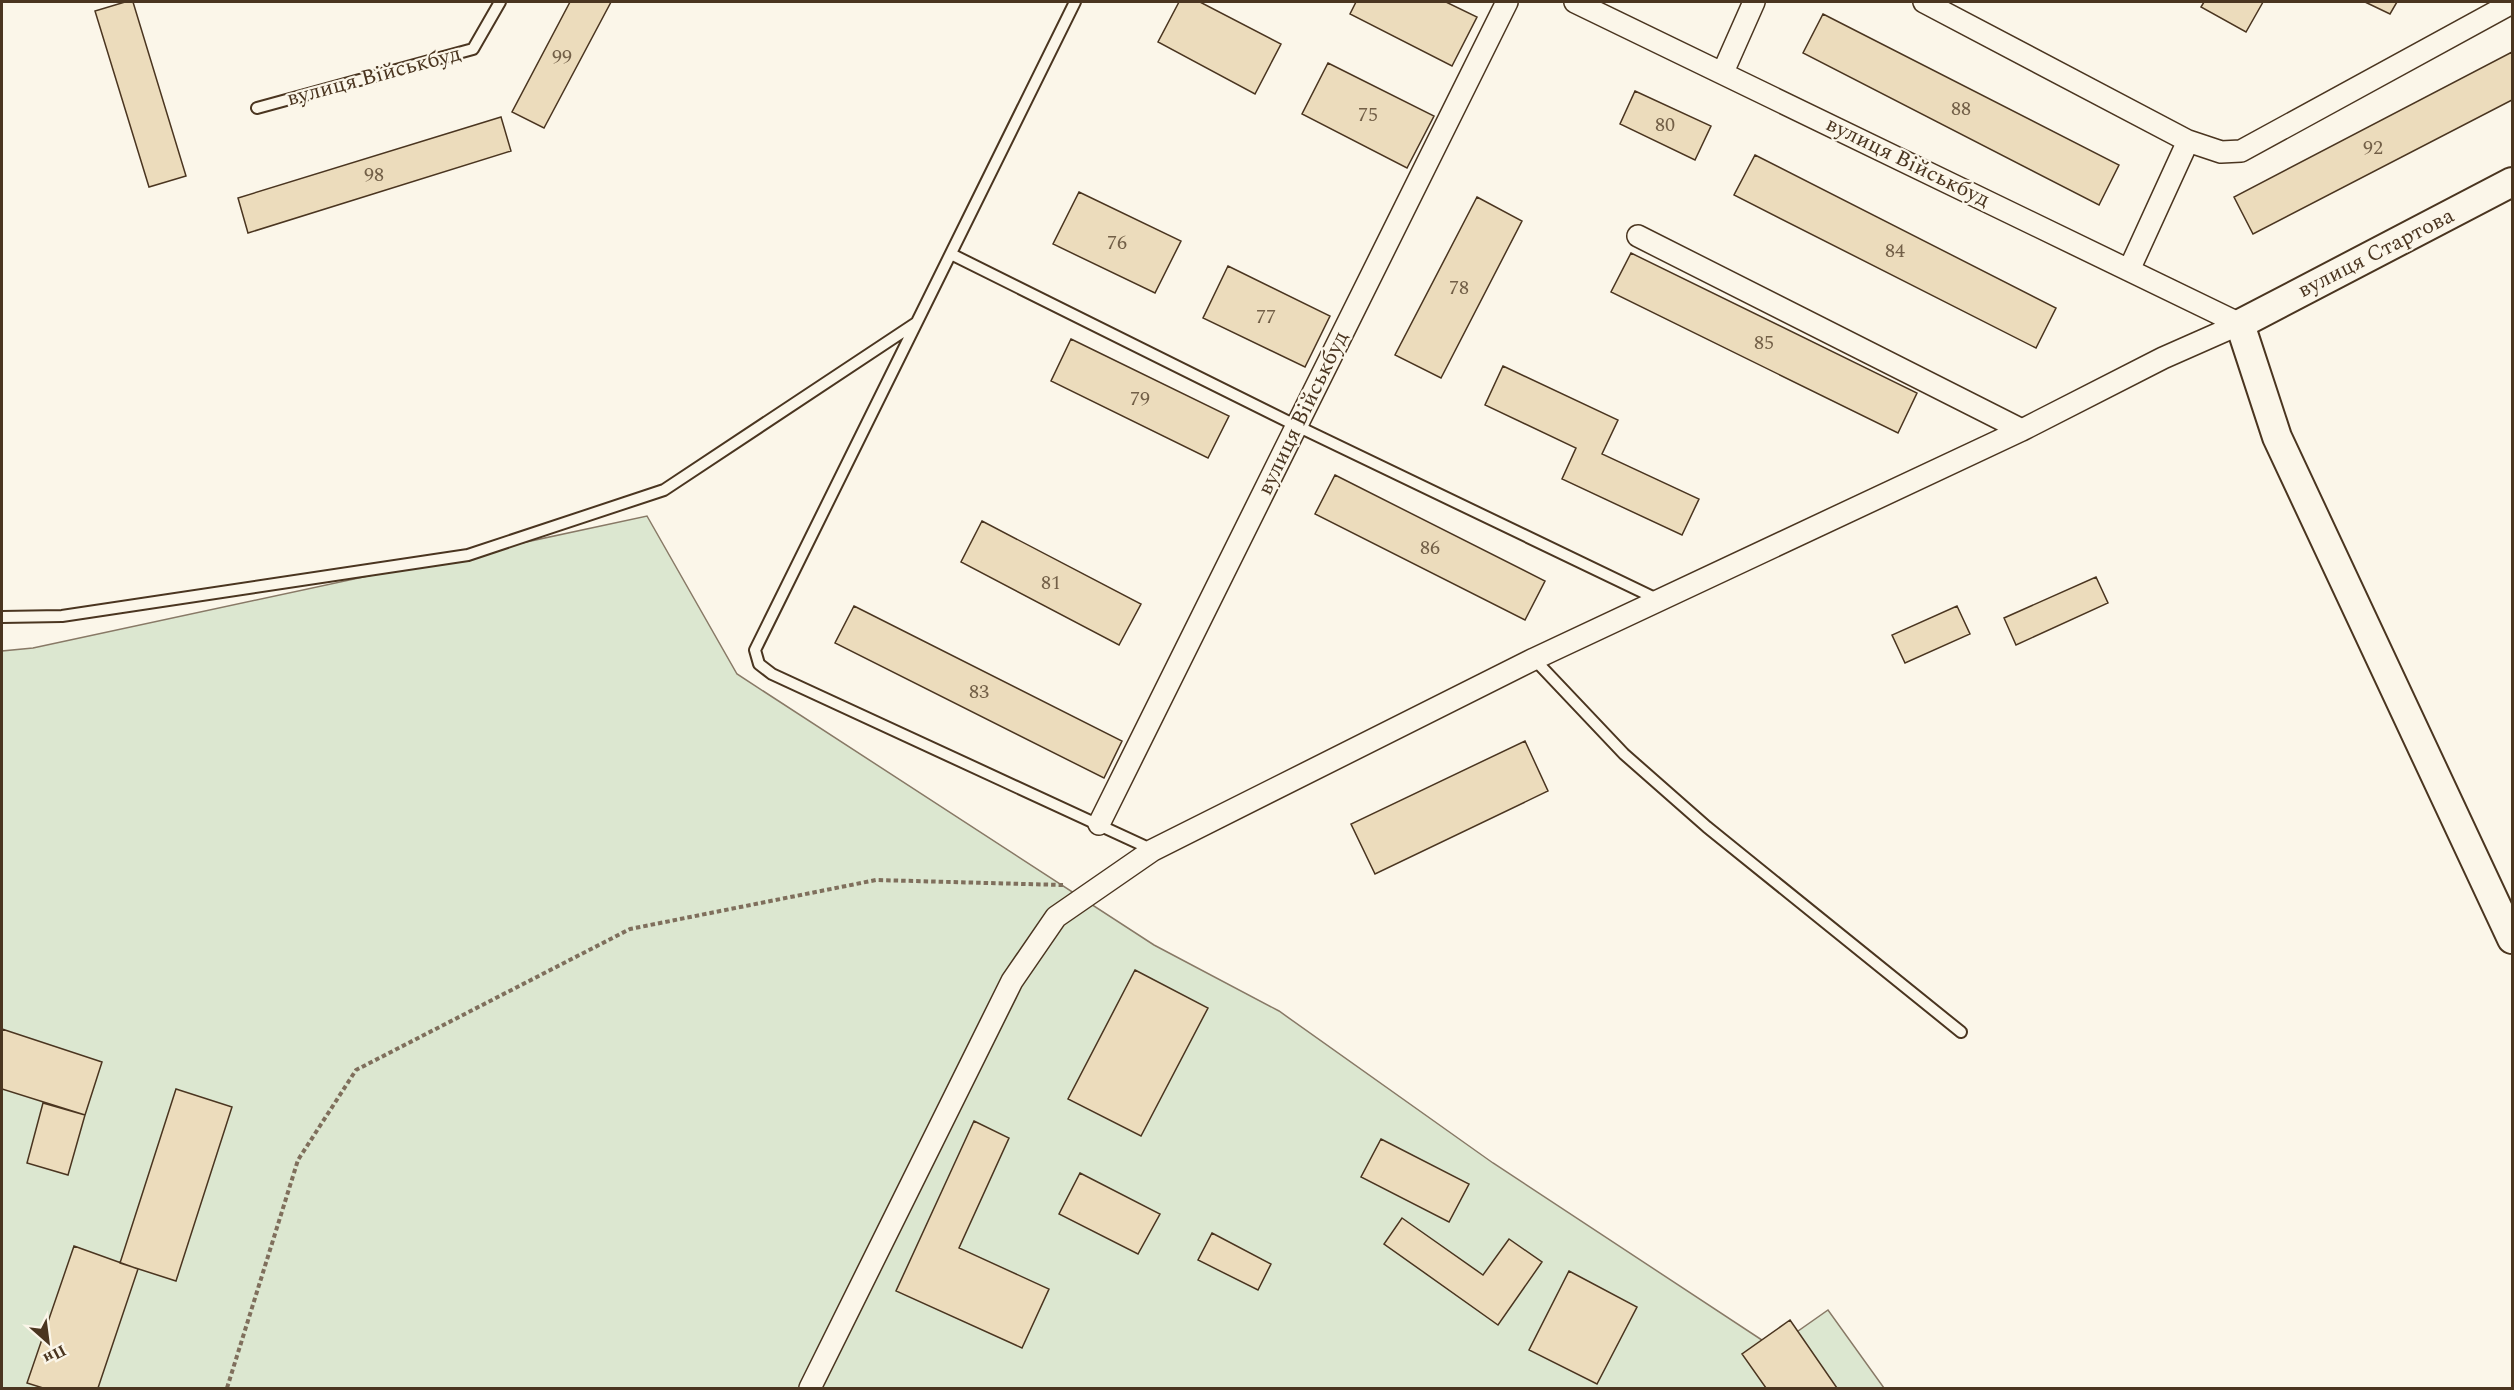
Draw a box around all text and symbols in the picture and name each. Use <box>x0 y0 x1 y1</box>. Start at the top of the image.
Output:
street label: вулиця Військбуд <box>283 37 465 115</box>
house number: 99 <box>552 42 572 72</box>
house number: 88 <box>1951 94 1971 124</box>
house number: 75 <box>1358 100 1378 130</box>
street label: вулиця Військбуд <box>1820 108 1996 216</box>
house number: 80 <box>1655 110 1675 140</box>
house number: 92 <box>2363 133 2383 163</box>
house number: 98 <box>364 160 384 190</box>
street label: вулиця Стартова <box>2292 199 2460 307</box>
house number: 76 <box>1107 228 1127 258</box>
house number: 84 <box>1885 236 1905 266</box>
house number: 78 <box>1449 273 1469 303</box>
house number: 77 <box>1256 302 1276 332</box>
street label: вулиця Військбуд <box>1249 325 1357 501</box>
house number: 85 <box>1754 328 1774 358</box>
house number: 79 <box>1130 384 1150 414</box>
house number: 86 <box>1420 533 1440 563</box>
house number: 81 <box>1041 568 1061 598</box>
house number: 83 <box>969 677 989 707</box>
north arrow <box>18 1312 78 1372</box>
text: Пн <box>39 1338 70 1370</box>

